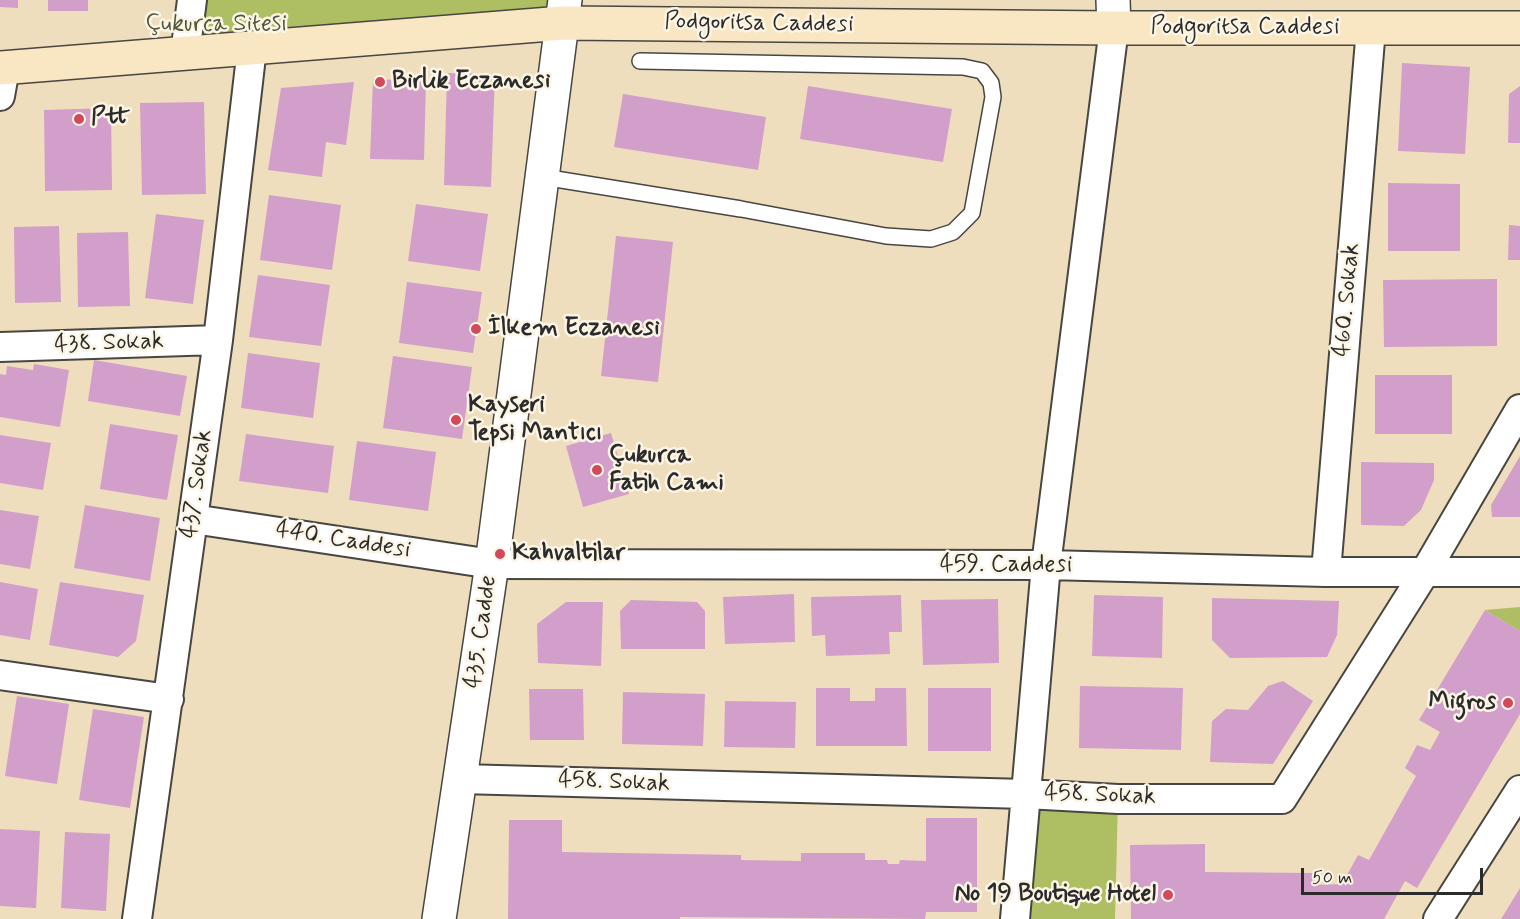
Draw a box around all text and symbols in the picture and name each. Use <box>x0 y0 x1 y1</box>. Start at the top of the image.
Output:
street label: Podgoritsa Caddesi <box>664 8 854 40</box>
park label: Çukurca Sitesi <box>145 11 287 39</box>
street label: Podgoritsa Caddesi <box>1150 14 1340 42</box>
place label: Birlik Eczanesi <box>392 68 550 96</box>
marker: Birlik Eczanesi <box>373 75 387 89</box>
place label: Ptt <box>91 105 130 133</box>
marker: Ptt <box>72 112 86 126</box>
street label: 460. Sokak <box>1329 242 1367 358</box>
place label: İlkem Eczanesi <box>488 315 660 343</box>
marker: İlkem Eczanesi <box>469 322 483 336</box>
street label: 438. Sokak <box>54 328 164 360</box>
place label: Kayseri Tepsi Mantıcı <box>468 392 602 448</box>
marker: Kayseri Tepsi Mantıcı <box>449 413 463 427</box>
street label: 437. Sokak <box>176 428 220 540</box>
place label: Çukurca Fatih Cami <box>609 442 724 498</box>
marker: Çukurca Fatih Cami <box>590 463 604 477</box>
street label: 440. Caddesi <box>274 516 412 566</box>
place label: Kahvaltilar <box>512 540 625 568</box>
marker: Kahvaltilar <box>493 547 507 561</box>
street label: 459. Caddesi <box>940 552 1072 580</box>
street label: 435. Cadde <box>460 574 504 690</box>
place label: Migros <box>1429 689 1496 717</box>
marker: Migros <box>1501 696 1515 710</box>
street label: 458. Sokak <box>558 767 670 799</box>
street label: 458. Sokak <box>1044 780 1156 812</box>
scale bar <box>1304 856 1486 894</box>
text: 50 m <box>1312 866 1352 890</box>
place label: No 19 Boutique Hotel <box>955 881 1156 909</box>
marker: No 19 Boutique Hotel <box>1161 888 1175 902</box>

